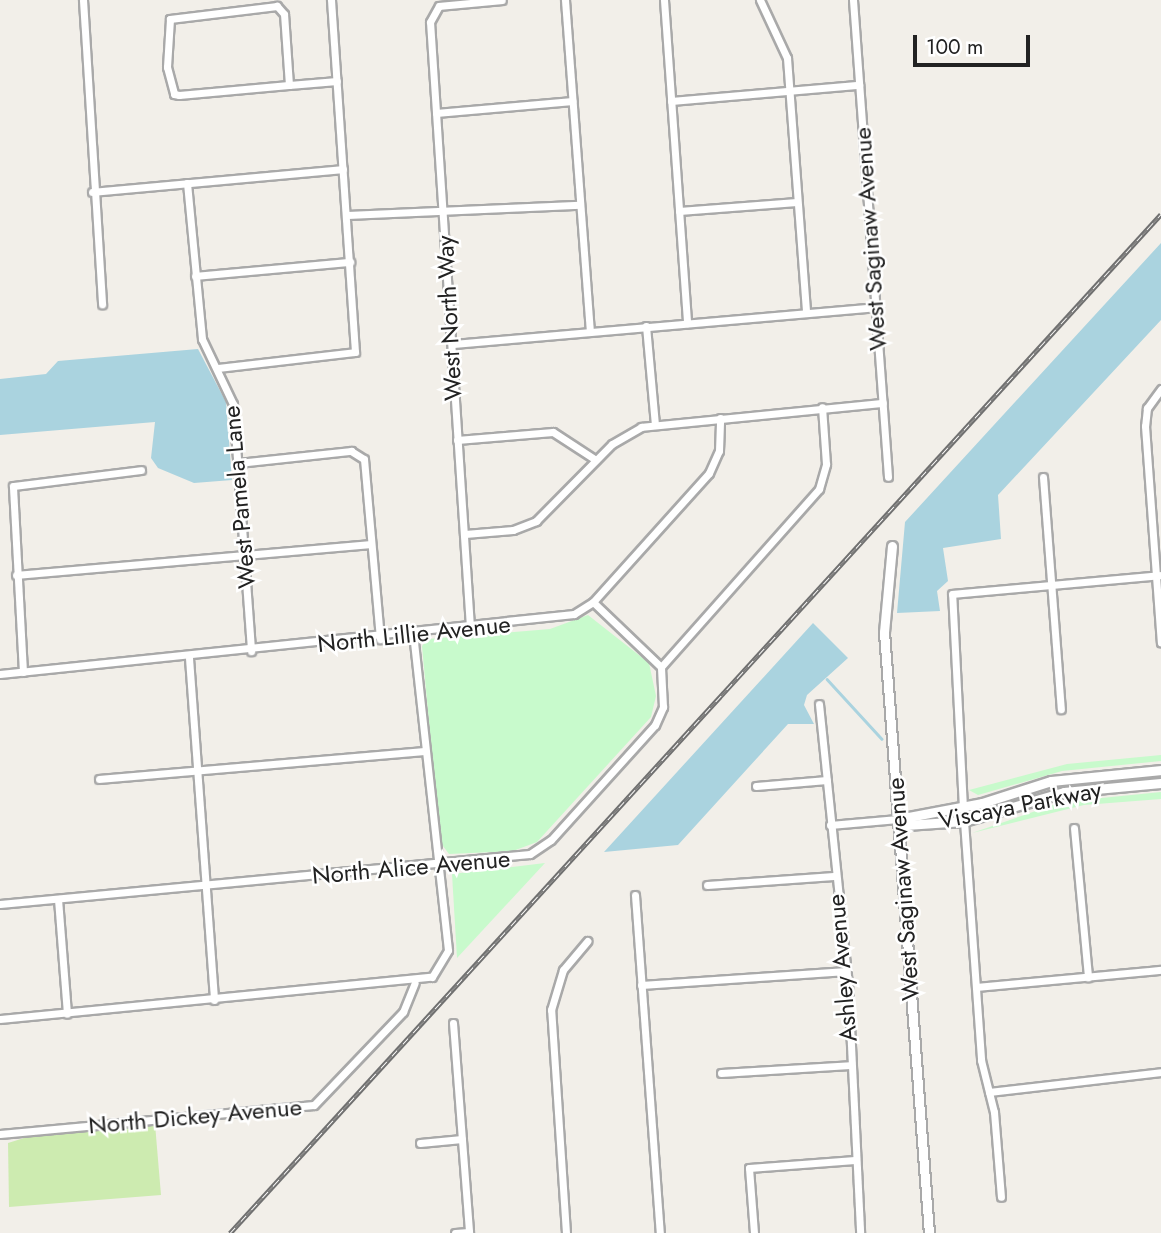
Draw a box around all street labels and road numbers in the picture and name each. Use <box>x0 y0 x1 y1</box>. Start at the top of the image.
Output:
street label: West Saginaw Avenue <box>848 126 892 352</box>
street label: West North Way <box>430 235 468 401</box>
street label: West Pamela Lane <box>217 404 261 590</box>
street label: North Lillie Avenue <box>316 610 512 658</box>
street label: Viscaya Parkway <box>936 775 1104 835</box>
street label: West Saginaw Avenue <box>881 776 925 1002</box>
street label: North Alice Avenue <box>311 844 511 890</box>
street label: Ashley Avenue <box>821 893 863 1043</box>
street label: North Dickey Avenue <box>87 1092 303 1140</box>

